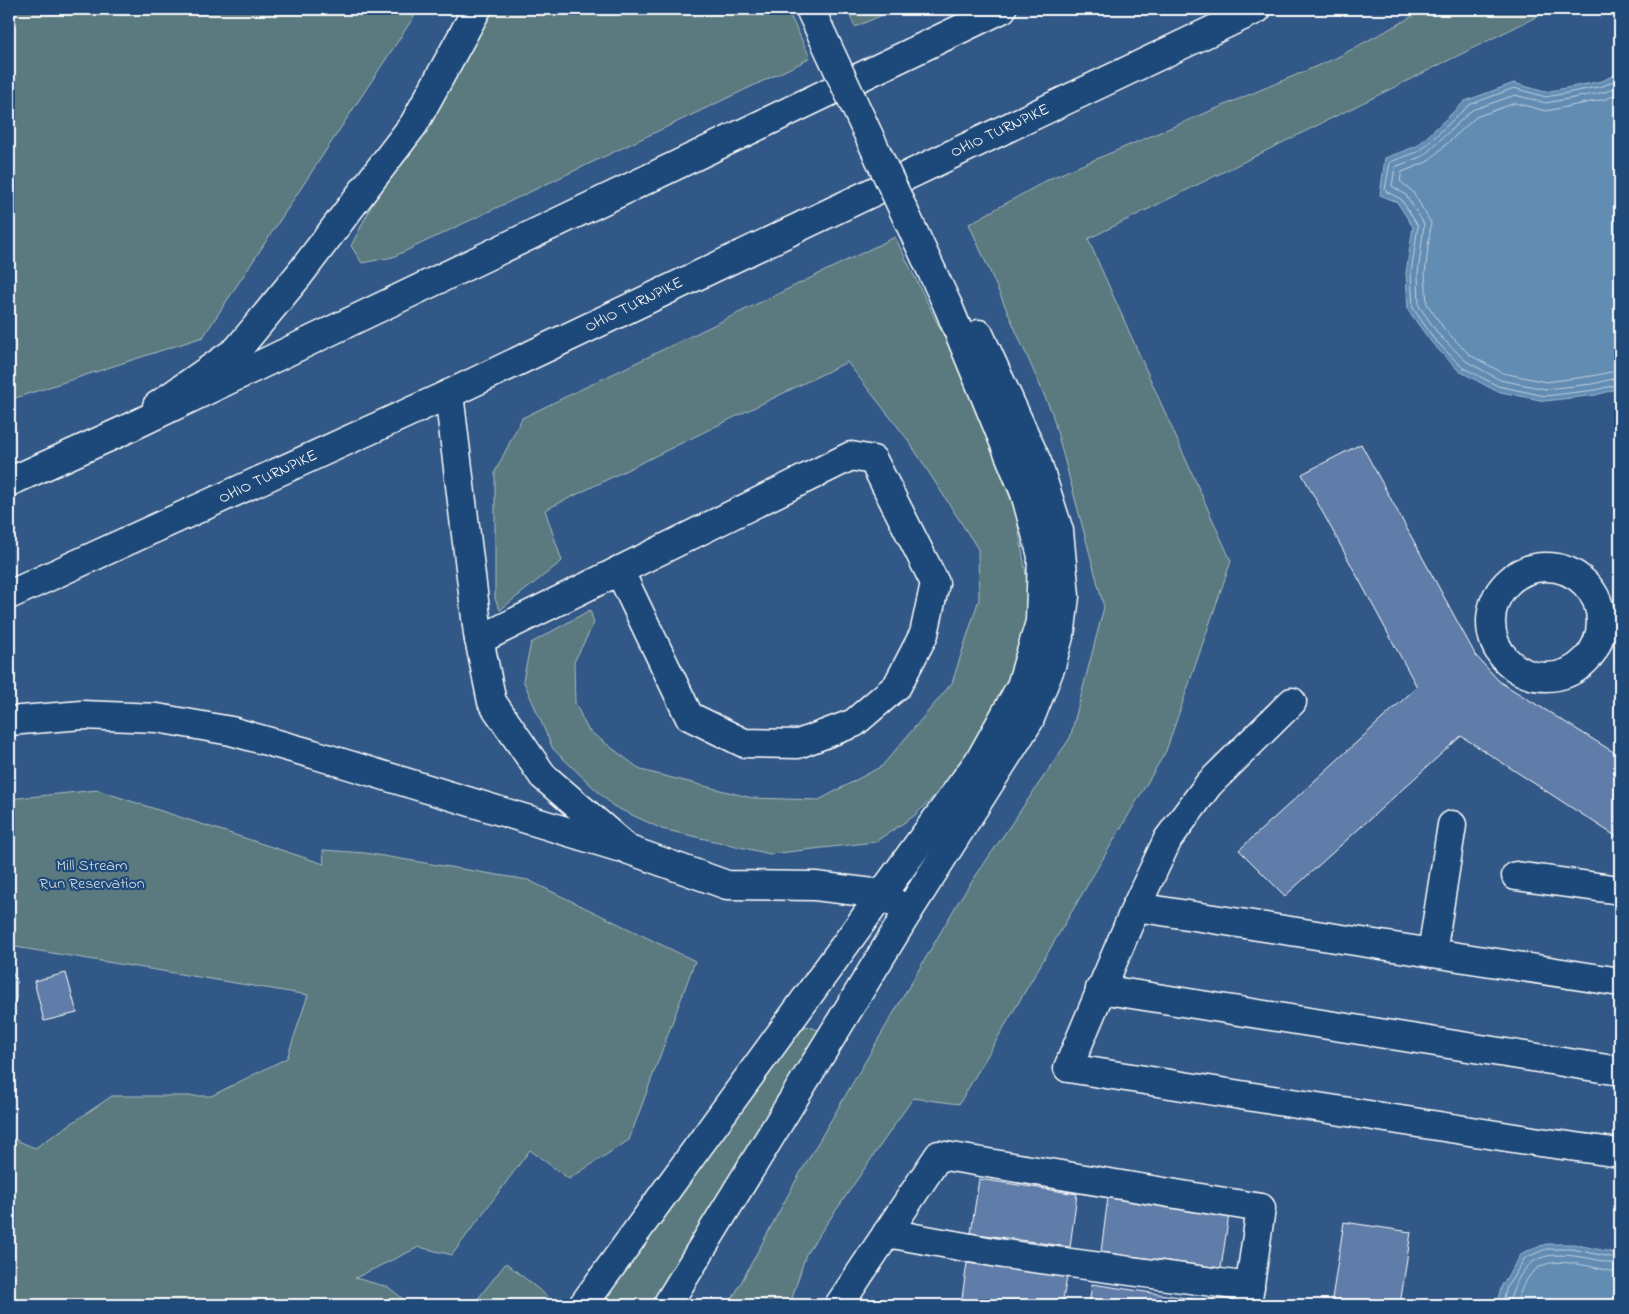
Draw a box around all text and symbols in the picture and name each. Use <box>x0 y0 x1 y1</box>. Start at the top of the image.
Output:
street label: OHIO TURNPIKE <box>947 98 1053 164</box>
street label: OHIO TURNPIKE <box>581 271 687 339</box>
street label: OHIO TURNPIKE <box>215 444 321 510</box>
park label: Mill Stream Run Reservation <box>39 854 145 896</box>

